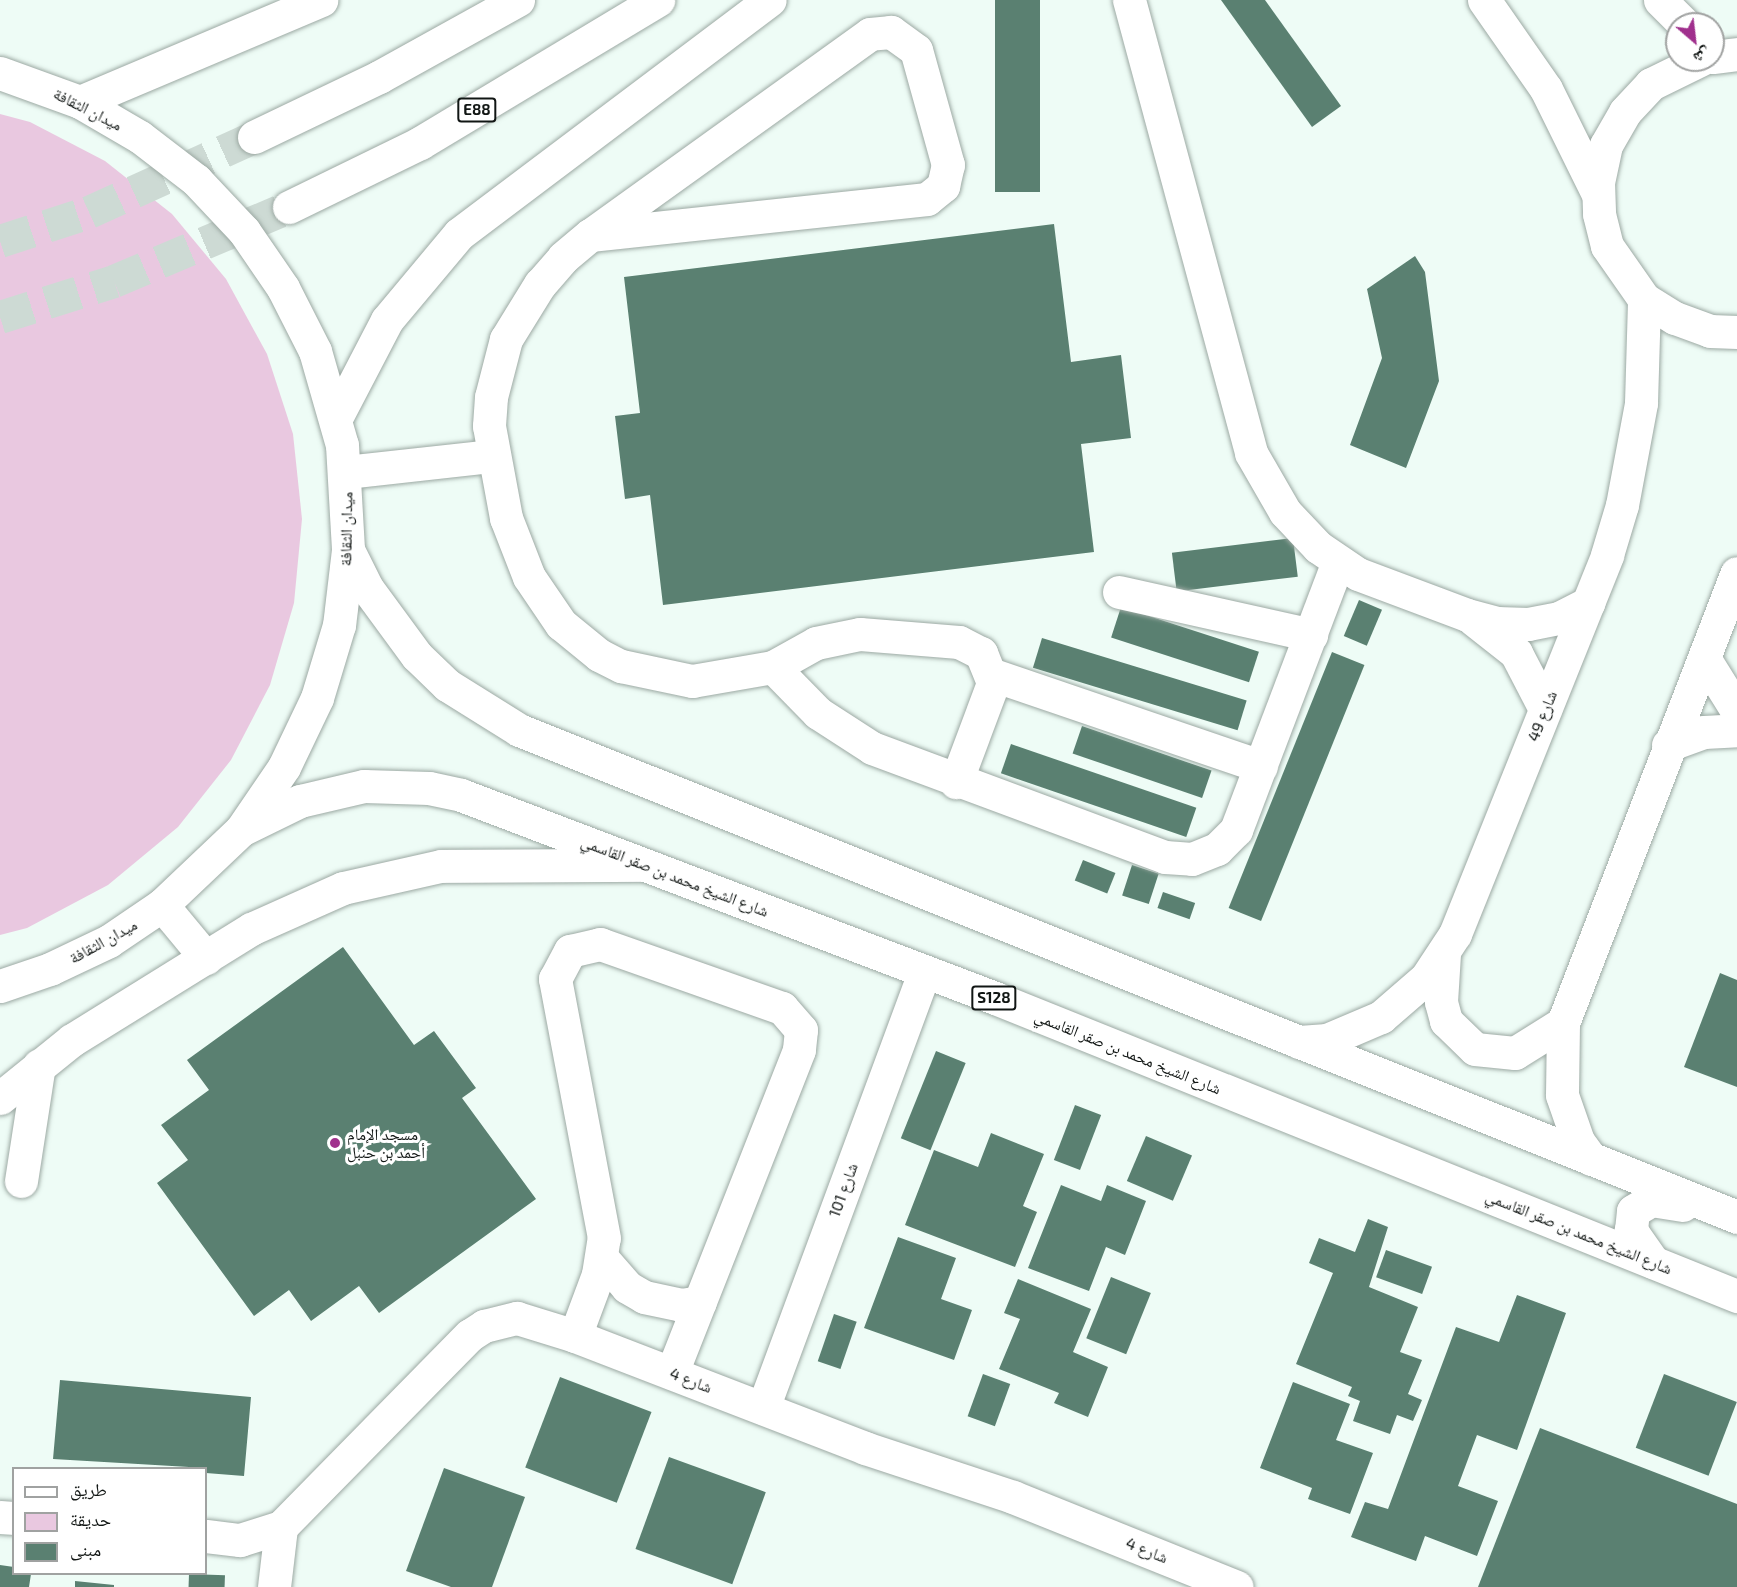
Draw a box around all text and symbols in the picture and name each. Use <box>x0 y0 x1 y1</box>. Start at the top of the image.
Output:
north arrow <box>1665 12 1725 72</box>
text: ش <box>1691 44 1715 69</box>
street label: ميدان الثقافة <box>50 84 126 134</box>
road number: E88 <box>456 98 498 122</box>
street label: ميدان الثقافة <box>336 492 356 566</box>
street label: شارع 49 <box>1523 688 1561 744</box>
street label: شارع الشيخ محمد بن صقر القاسمي <box>579 831 771 921</box>
street label: ميدان الثقافة <box>66 915 140 967</box>
road number: S128 <box>970 986 1018 1010</box>
street label: شارع الشيخ محمد بن صقر القاسمي <box>1032 1006 1224 1098</box>
place label: مسجد الإمام أحمد بن حنبل <box>347 1124 425 1162</box>
marker: مسجد الإمام أحمد بن حنبل <box>328 1136 342 1150</box>
street label: شارع 101 <box>824 1160 862 1220</box>
street label: شارع الشيخ محمد بن صقر القاسمي <box>1483 1186 1675 1278</box>
street label: شارع 4 <box>667 1363 715 1397</box>
legend <box>12 1467 207 1575</box>
text: طريق <box>70 1478 107 1500</box>
text: حديقة <box>70 1508 111 1530</box>
street label: شارع 4 <box>1123 1533 1171 1567</box>
text: مبنى <box>70 1538 101 1560</box>

